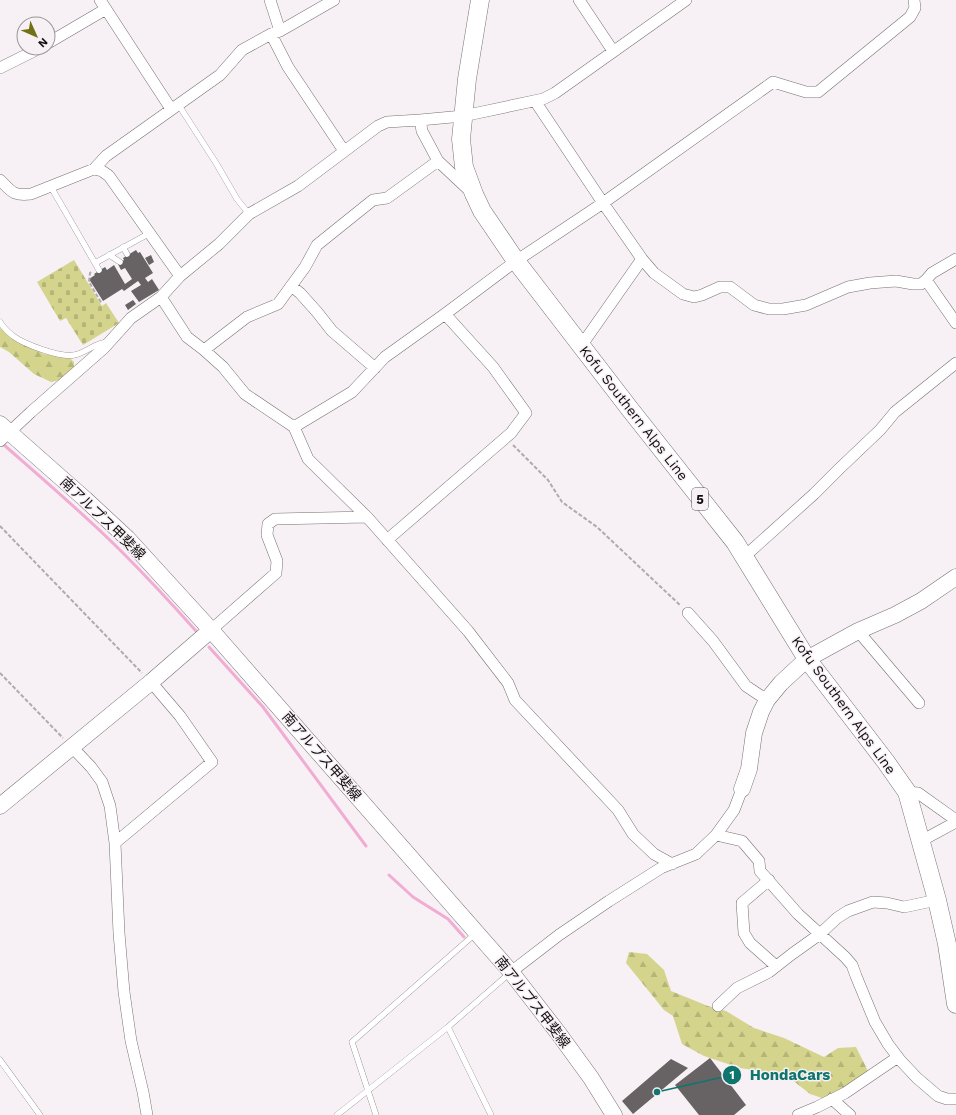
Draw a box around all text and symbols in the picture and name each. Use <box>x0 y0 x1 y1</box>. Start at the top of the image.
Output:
north arrow <box>16 16 56 56</box>
text: N <box>35 35 50 50</box>
street label: Kofu Southern Alps Line <box>577 343 691 483</box>
street label: 南アルプス甲斐線 <box>57 473 149 563</box>
road number: 5 <box>692 488 708 510</box>
street label: Kofu Southern Alps Line <box>789 633 899 777</box>
street label: 南アルプス甲斐線 <box>279 709 365 803</box>
street label: 南アルプス甲斐線 <box>492 953 574 1051</box>
callout: HondaCars <box>722 1062 839 1089</box>
text: HondaCars <box>750 1066 830 1084</box>
text: 1 <box>729 1068 735 1082</box>

